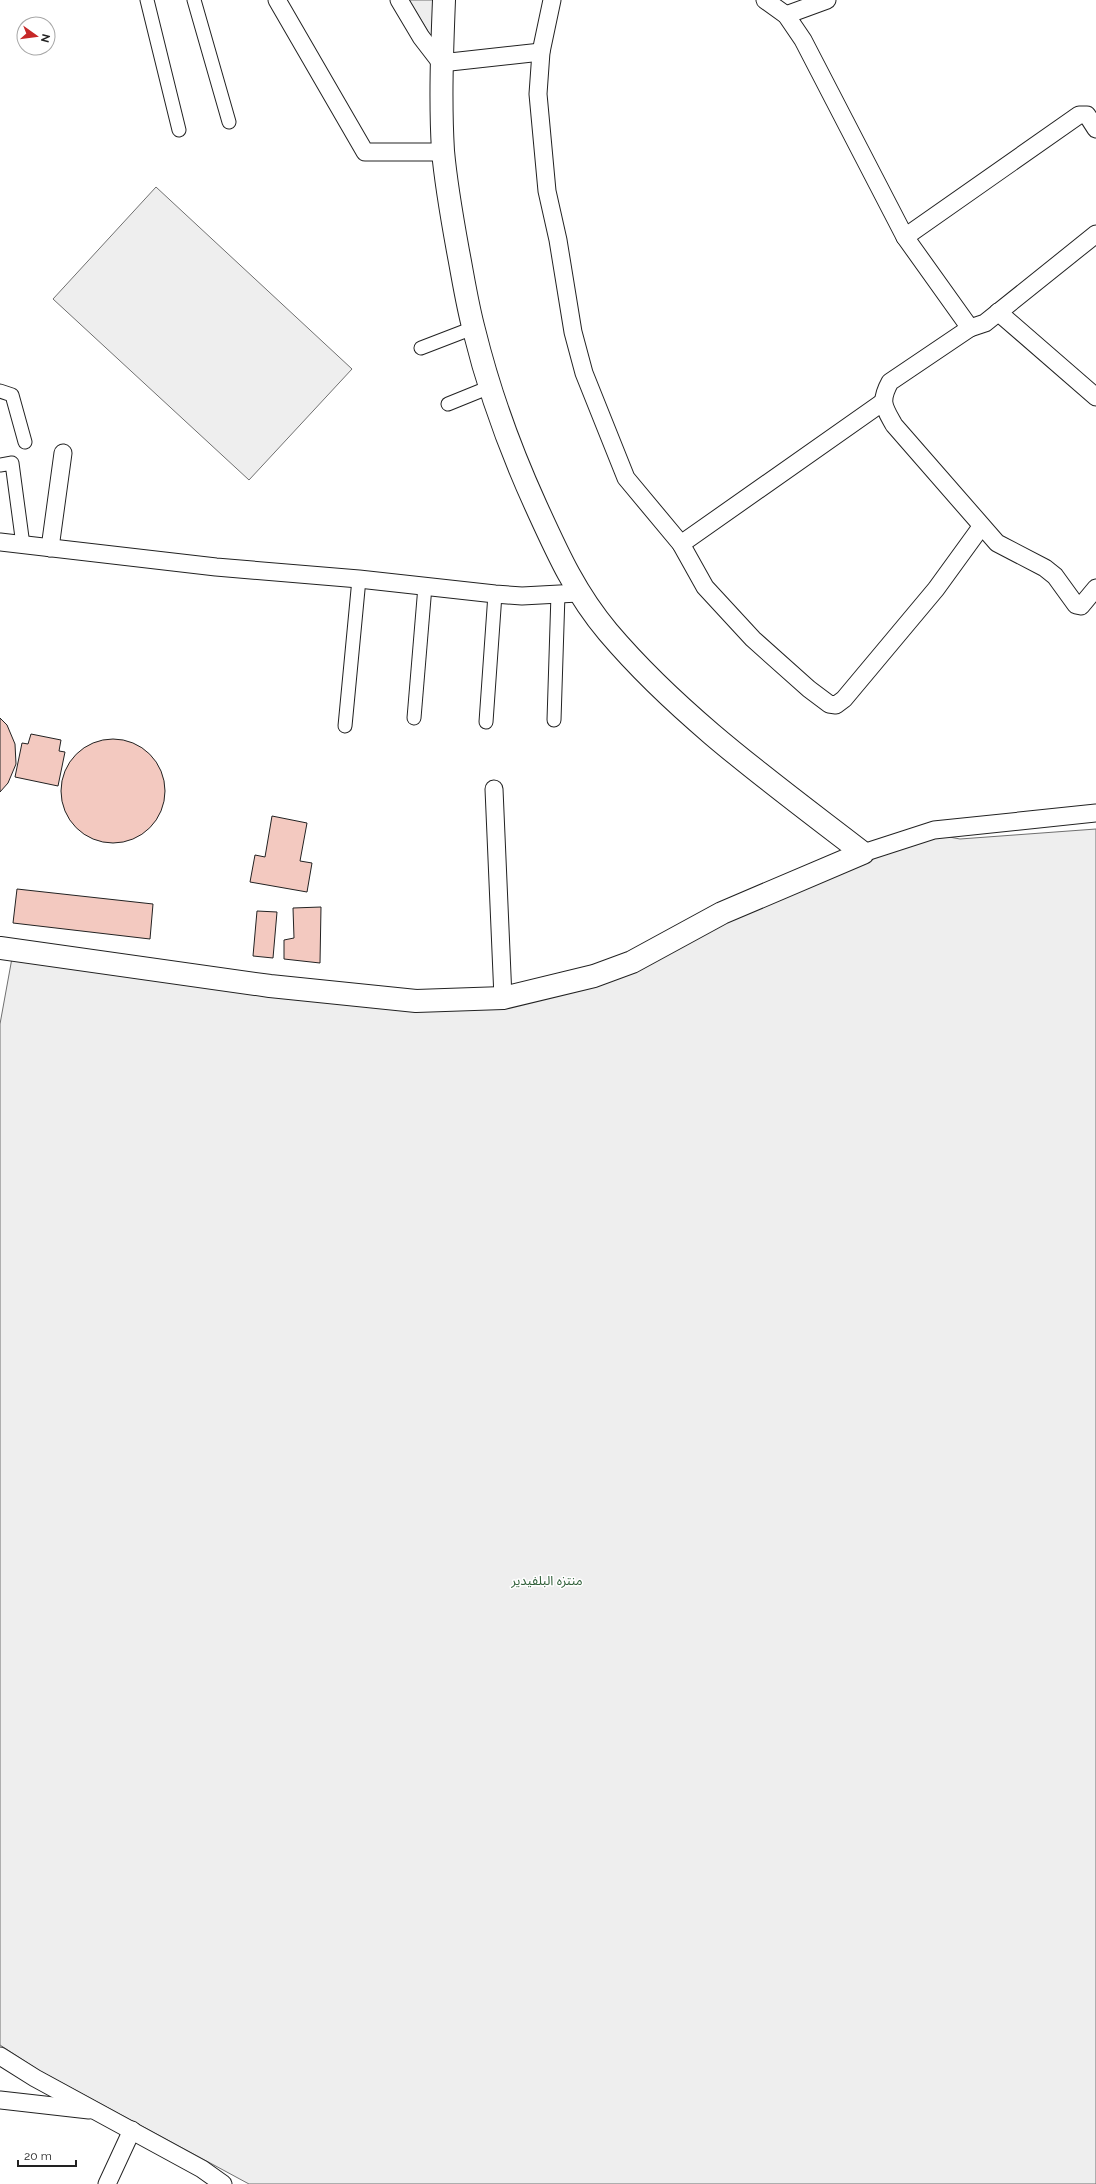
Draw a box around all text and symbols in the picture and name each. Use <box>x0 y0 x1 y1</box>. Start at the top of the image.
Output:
north arrow <box>16 16 56 56</box>
text: N <box>38 33 53 44</box>
park label: منتزه البلفيدير <box>510 1573 583 1588</box>
scale bar <box>18 2142 76 2168</box>
text: 20 m <box>24 2149 52 2163</box>

